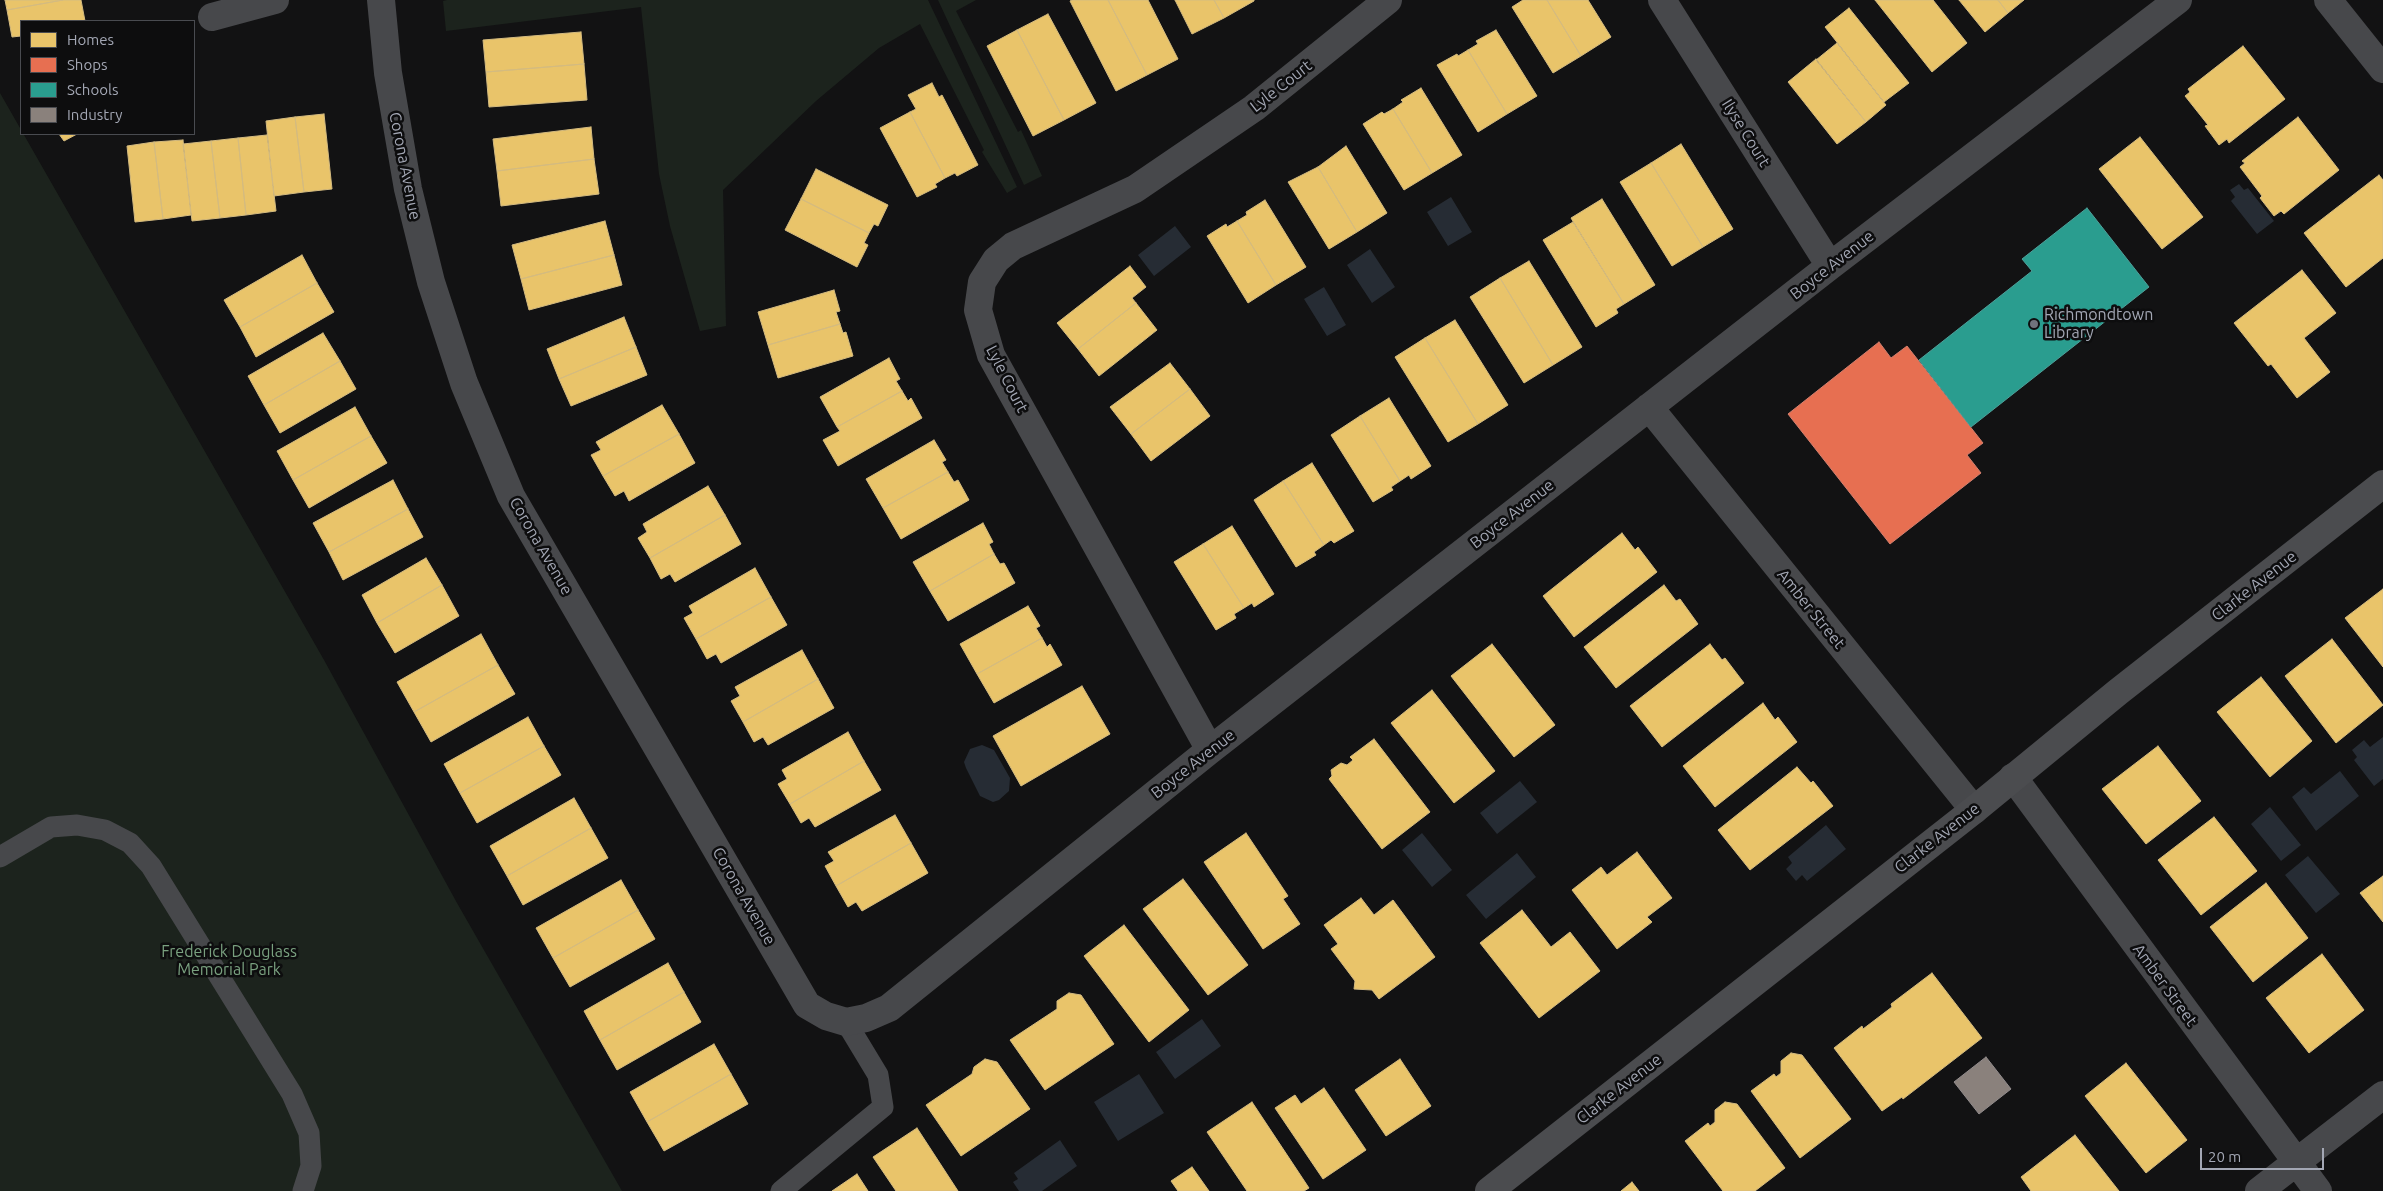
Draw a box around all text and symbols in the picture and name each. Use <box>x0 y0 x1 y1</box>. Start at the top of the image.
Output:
legend <box>20 20 195 135</box>
text: Homes <box>67 31 114 48</box>
text: Shops <box>67 56 108 73</box>
street label: Lyle Court <box>1246 56 1316 116</box>
text: Schools <box>67 81 118 98</box>
street label: Ilyse Court <box>1718 96 1774 170</box>
text: Industry <box>67 106 122 123</box>
street label: Corona Avenue <box>385 110 425 222</box>
street label: Boyce Avenue <box>1786 226 1878 304</box>
place label: Richmondtown Library <box>2044 305 2153 343</box>
marker: Richmondtown Library <box>2028 318 2040 330</box>
street label: Lyle Court <box>982 342 1032 416</box>
street label: Boyce Avenue <box>1466 475 1558 553</box>
street label: Corona Avenue <box>505 494 577 598</box>
street label: Clarke Avenue <box>2208 547 2300 625</box>
street label: Amber Street <box>1773 565 1849 653</box>
street label: Boyce Avenue <box>1147 725 1239 803</box>
street label: Clarke Avenue <box>1891 799 1983 877</box>
street label: Corona Avenue <box>708 844 780 948</box>
street label: Amber Street <box>2129 940 2201 1030</box>
park label: Frederick Douglass Memorial Park <box>161 942 297 980</box>
street label: Clarke Avenue <box>1573 1050 1665 1128</box>
scale bar <box>2203 1138 2327 1170</box>
text: 20 m <box>2208 1148 2241 1165</box>

